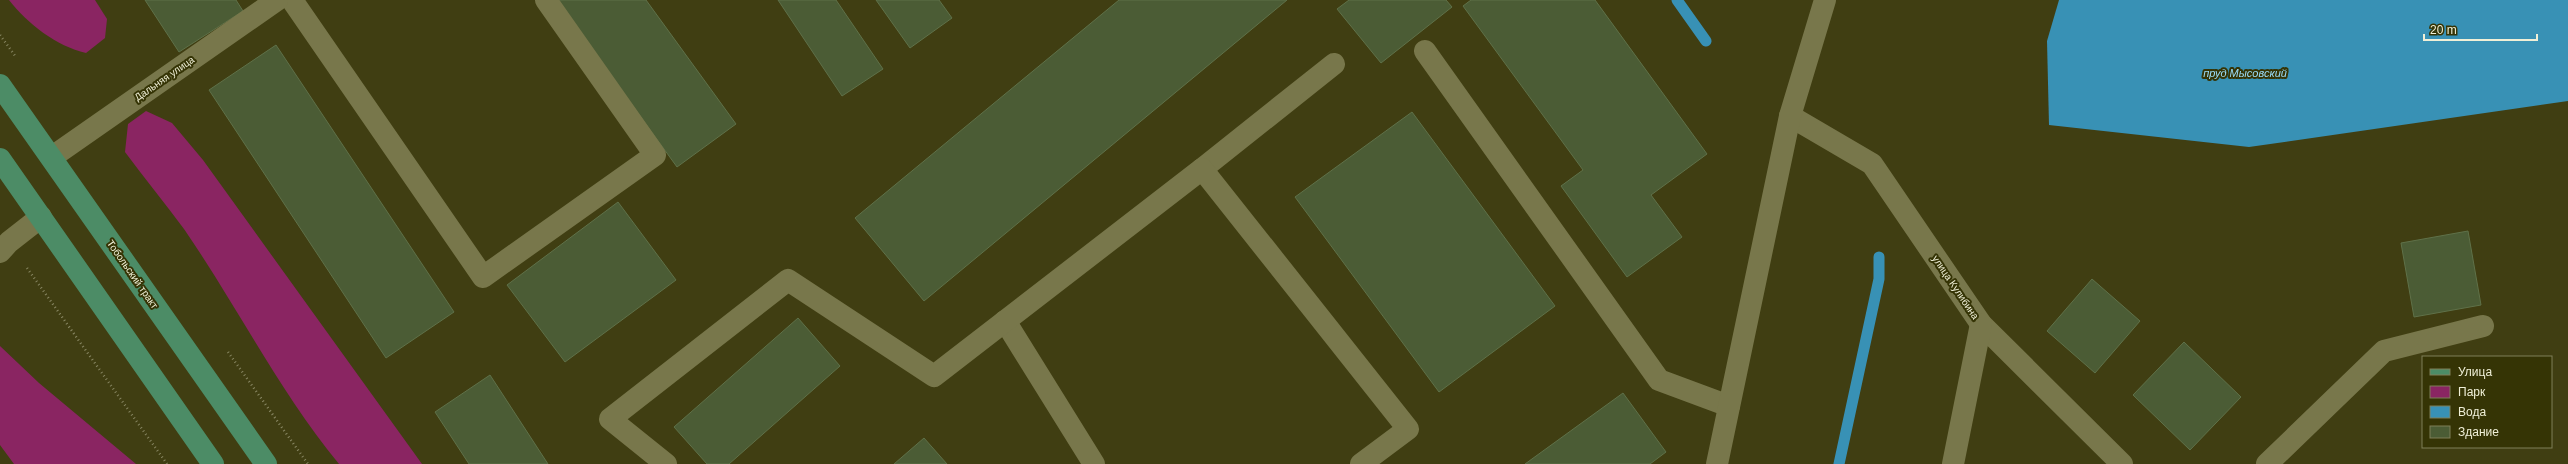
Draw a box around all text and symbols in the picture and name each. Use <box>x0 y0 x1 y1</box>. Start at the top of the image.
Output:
scale bar <box>2424 16 2537 42</box>
text: 20 m <box>2430 23 2457 37</box>
street label: Дальняя улица <box>132 54 196 103</box>
water label: пруд Мысовский <box>2203 67 2287 79</box>
street label: Тобольский тракт <box>105 238 161 311</box>
street label: улица Кулибина <box>1930 253 1981 322</box>
legend <box>2422 356 2552 448</box>
text: Улица <box>2458 365 2492 379</box>
text: Парк <box>2458 385 2486 399</box>
text: Вода <box>2458 405 2486 419</box>
text: Здание <box>2458 425 2499 439</box>

